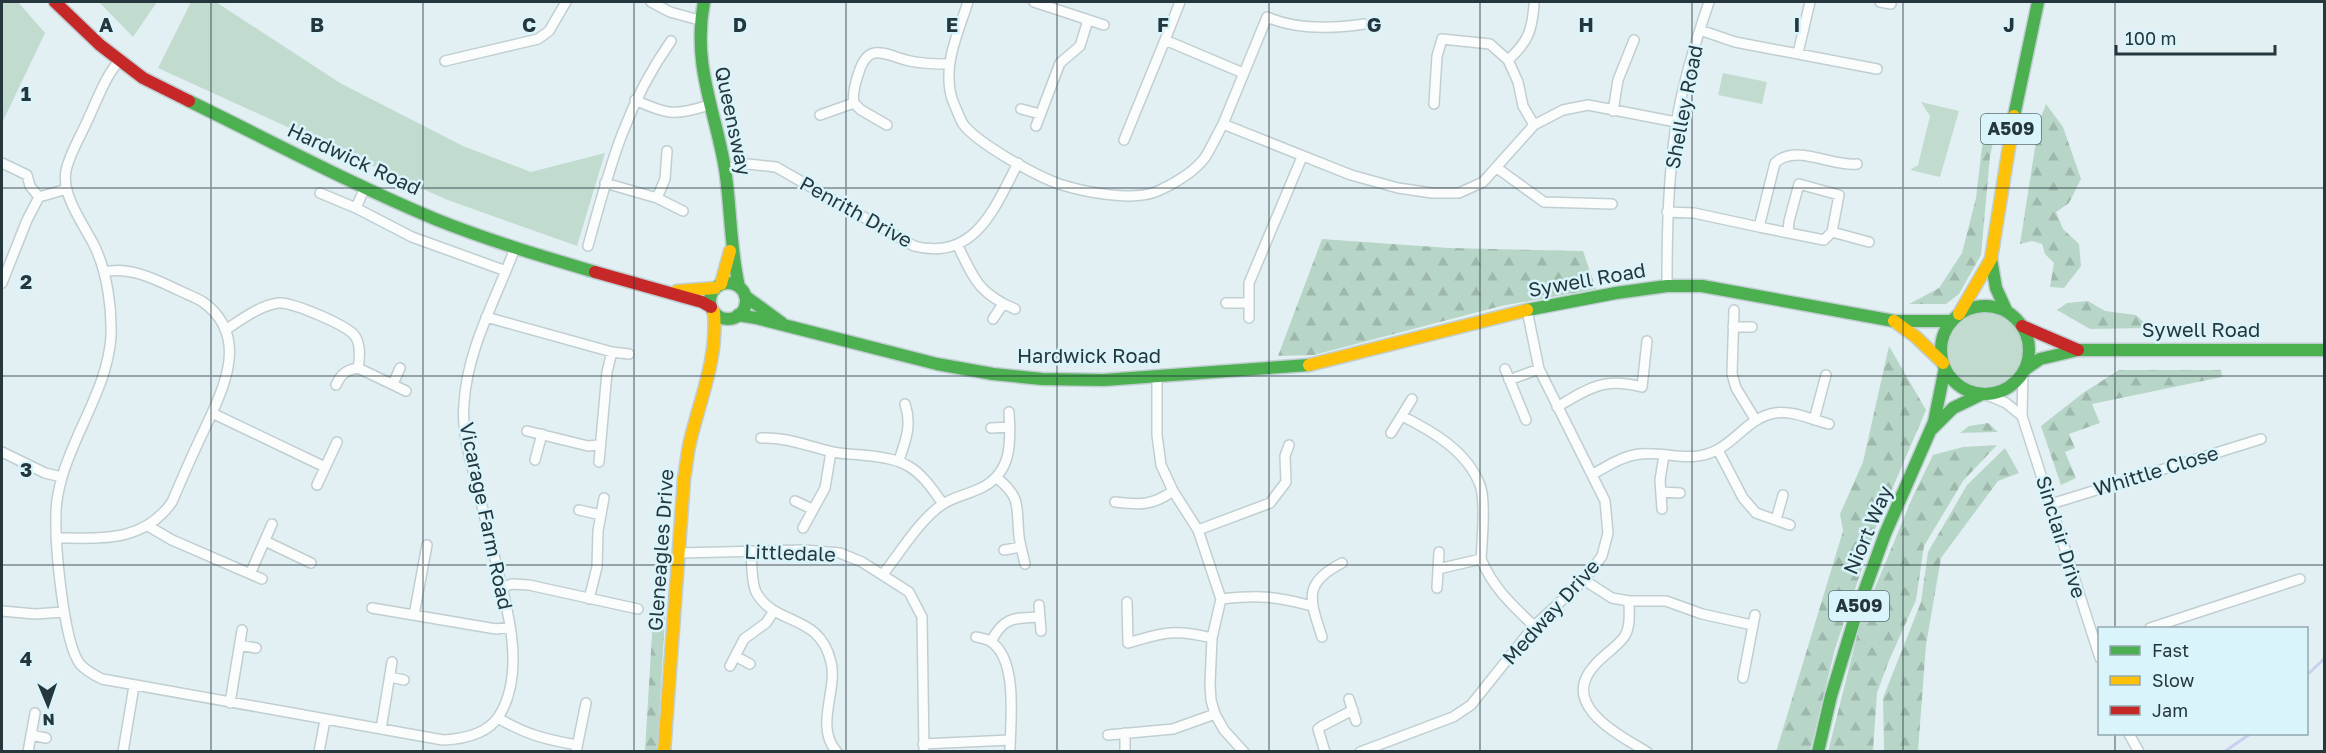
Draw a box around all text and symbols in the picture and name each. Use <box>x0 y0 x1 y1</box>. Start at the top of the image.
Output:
text: A <box>99 12 113 36</box>
text: B <box>310 12 324 36</box>
text: C <box>522 12 536 36</box>
text: D <box>733 12 747 36</box>
text: E <box>946 12 958 36</box>
text: F <box>1157 12 1169 36</box>
text: G <box>1367 12 1381 36</box>
text: H <box>1578 12 1594 36</box>
text: I <box>1794 12 1800 36</box>
text: J <box>2003 12 2015 36</box>
scale bar <box>2116 18 2275 56</box>
text: 100 m <box>2125 27 2176 49</box>
street label: Shelley Road <box>1659 43 1707 171</box>
street label: Queensway <box>711 64 757 178</box>
text: 1 <box>21 81 31 105</box>
road number: A509 <box>1981 114 2041 144</box>
street label: Hardwick Road <box>284 117 425 199</box>
street label: Penrith Drive <box>796 170 917 252</box>
street label: Sywell Road <box>1526 257 1647 301</box>
text: 2 <box>20 269 32 293</box>
street label: Sywell Road <box>2142 317 2260 341</box>
street label: Hardwick Road <box>1017 343 1161 367</box>
street label: Vicarage Farm Road <box>455 420 519 612</box>
street label: Whittle Close <box>2090 440 2221 500</box>
text: 3 <box>20 457 32 481</box>
street label: Gleneagles Drive <box>642 468 678 632</box>
street label: Sinclair Drive <box>2032 473 2092 601</box>
street label: Niort Way <box>1838 482 1897 578</box>
street label: Littledale <box>744 538 836 566</box>
street label: Medway Drive <box>1497 554 1604 669</box>
road number: A509 <box>1829 591 1889 621</box>
legend <box>2098 627 2308 735</box>
text: Fast <box>2152 639 2189 661</box>
text: 4 <box>20 646 32 670</box>
text: Slow <box>2152 669 2195 691</box>
north arrow <box>18 675 78 735</box>
text: Jam <box>2152 699 2188 721</box>
text: N <box>42 710 55 730</box>

